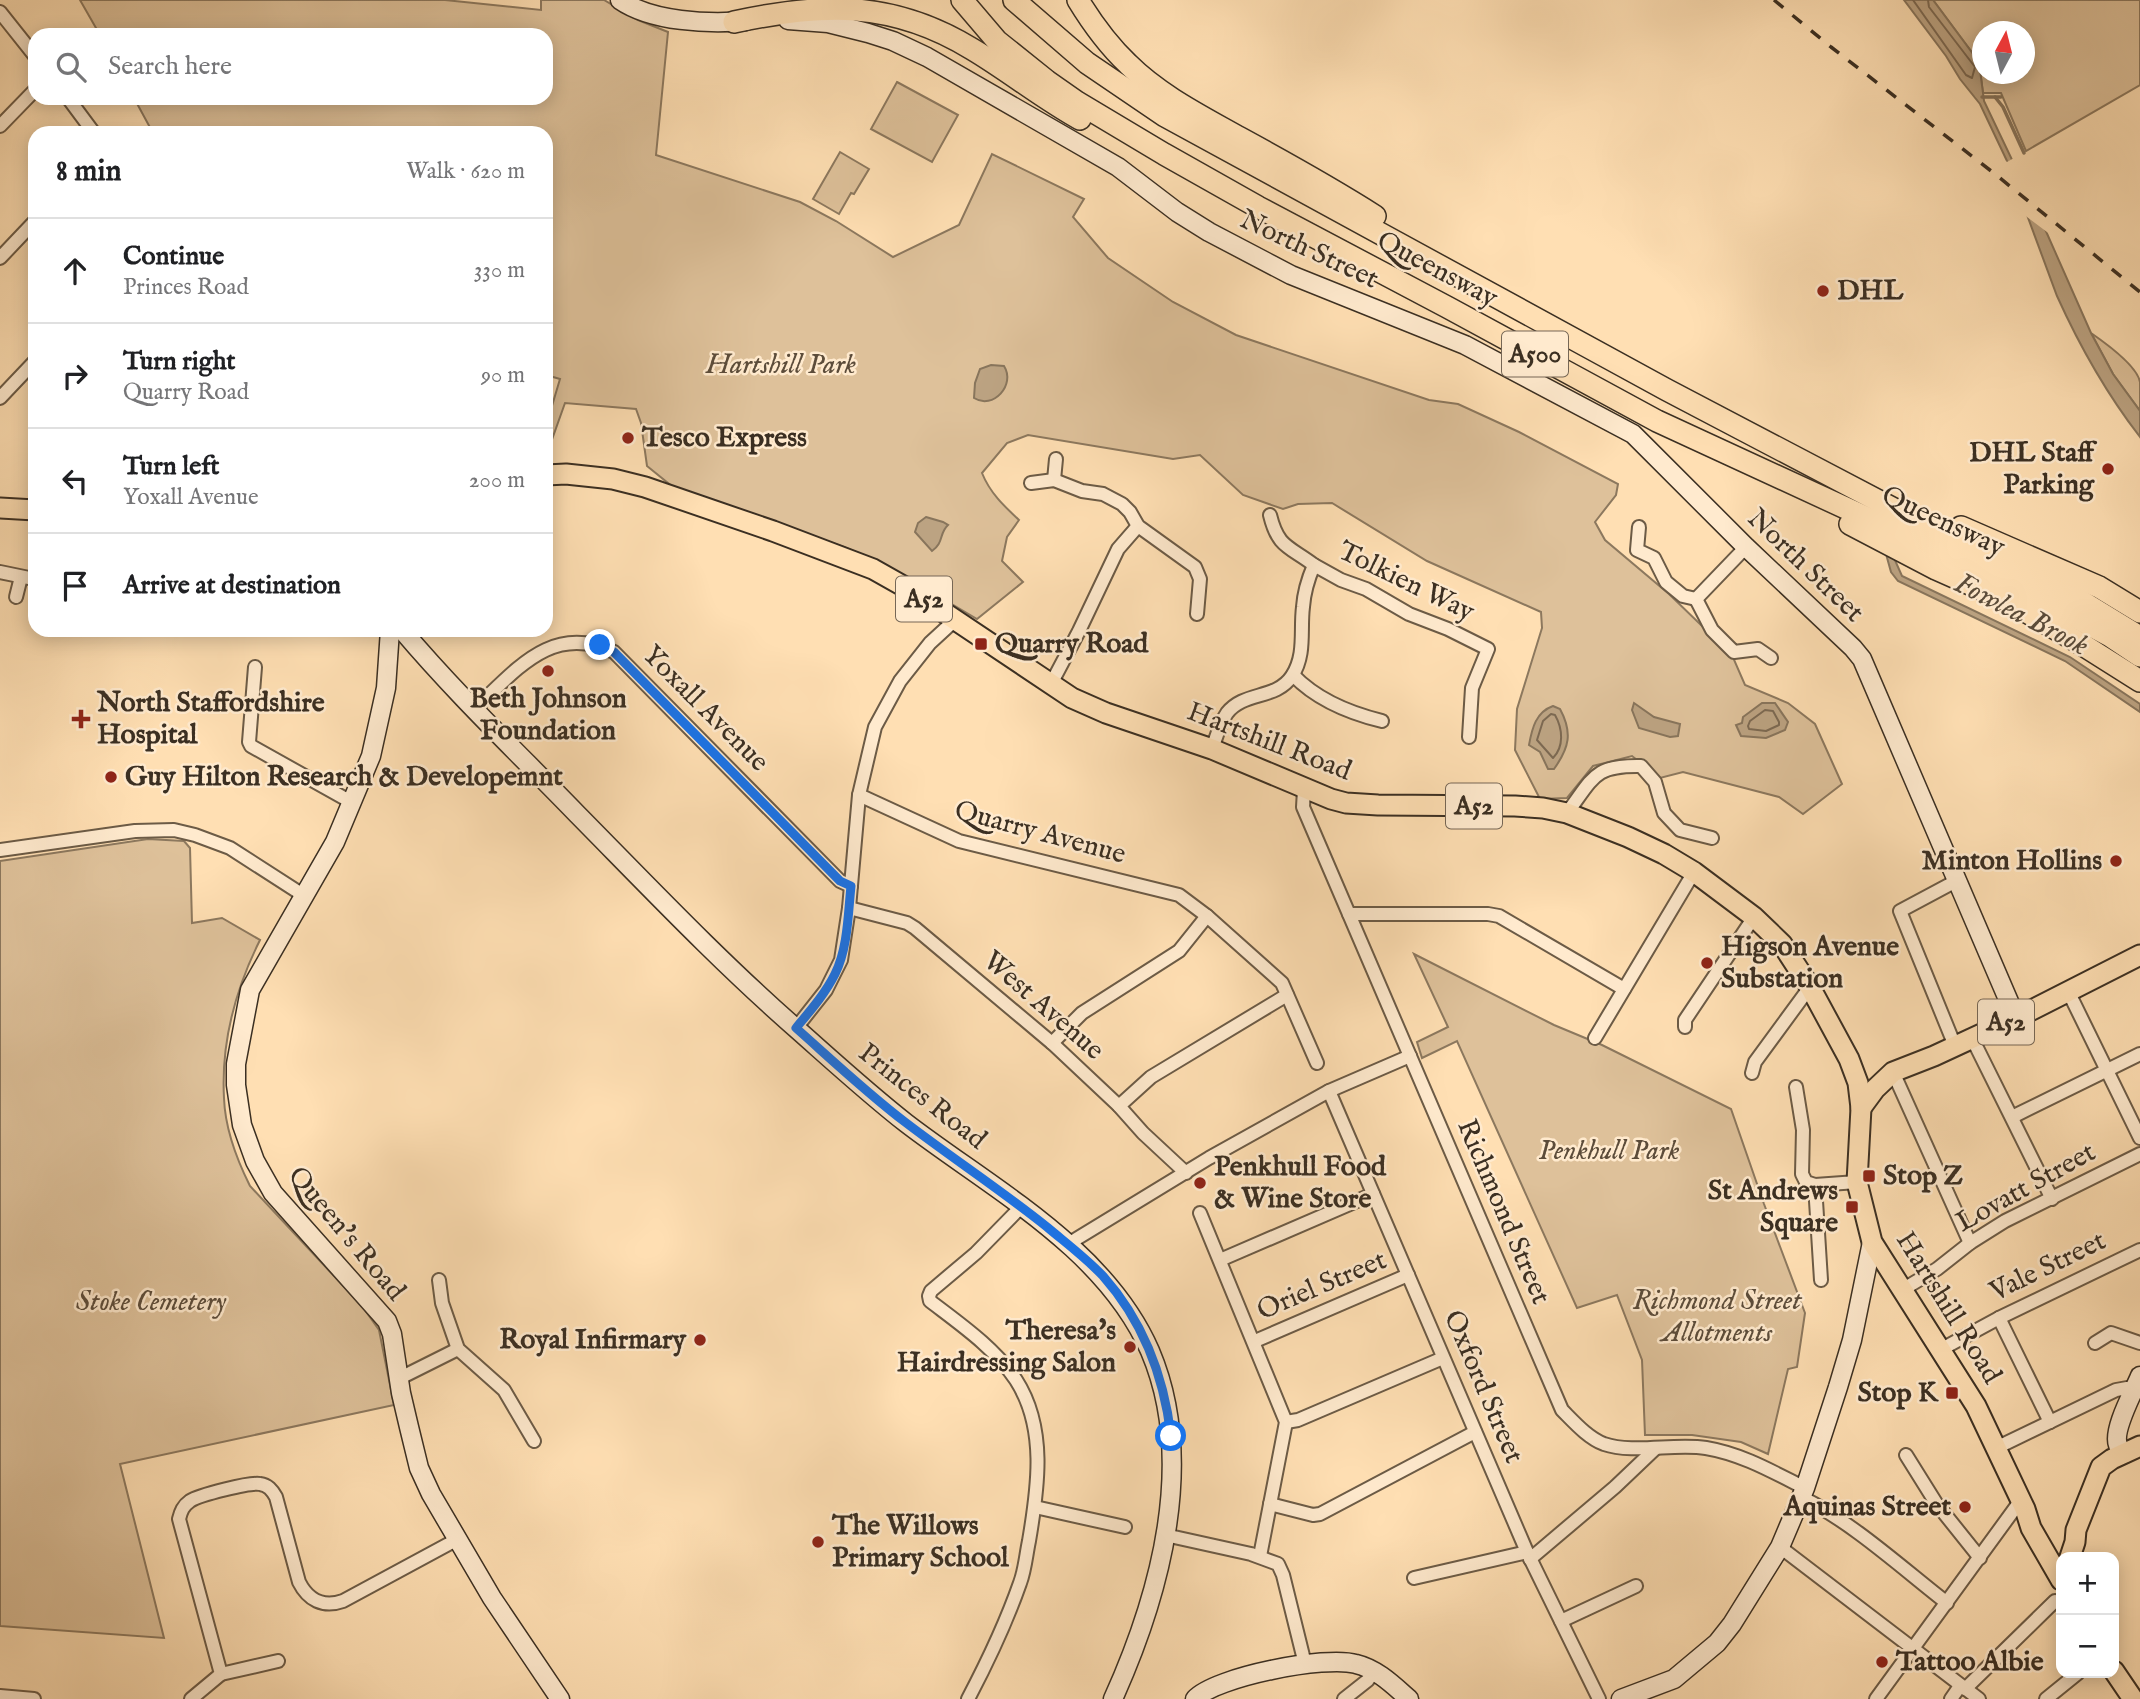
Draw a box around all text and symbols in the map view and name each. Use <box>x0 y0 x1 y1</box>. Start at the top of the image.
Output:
north arrow <box>1972 21 2035 84</box>
search box <box>28 28 553 105</box>
icon: search <box>52 48 90 86</box>
text: Search here <box>108 50 232 83</box>
text: 8 min <box>56 153 122 191</box>
text: Walk · 620 m <box>406 157 525 186</box>
street label: North Street <box>1234 203 1384 297</box>
street label: Queensway <box>1371 224 1504 317</box>
text: Continue <box>123 240 224 273</box>
icon: ahead <box>56 252 94 290</box>
text: 330 m <box>474 256 525 285</box>
text: Princes Road <box>123 273 249 302</box>
place label: DHL <box>1837 274 1904 309</box>
marker: DHL <box>1815 283 1831 299</box>
road number: A500 <box>1502 332 1568 376</box>
text: Turn right <box>123 345 236 378</box>
park label: Hartshill Park <box>705 348 856 383</box>
icon: right <box>56 357 94 395</box>
text: 90 m <box>481 361 525 390</box>
text: Quarry Road <box>123 378 249 407</box>
place label: Tesco Express <box>641 421 807 456</box>
marker: Tesco Express <box>620 430 636 446</box>
place label: DHL Staff Parking <box>1969 436 2097 503</box>
text: Turn left <box>123 450 220 483</box>
marker: DHL Staff Parking <box>2100 461 2116 477</box>
icon: left <box>56 462 94 500</box>
text: 200 m <box>469 466 525 495</box>
street label: Queensway <box>1876 478 2010 566</box>
text: Yoxall Avenue <box>123 483 258 512</box>
street label: North Street <box>1739 502 1871 631</box>
street label: Tolkien Way <box>1332 534 1480 630</box>
water label: Fowlea Brook <box>1947 565 2095 665</box>
icon: arrive <box>56 567 94 605</box>
text: Arrive at destination <box>123 569 341 602</box>
road number: A52 <box>896 576 952 622</box>
place label: Quarry Road <box>995 627 1149 662</box>
route end <box>584 629 615 660</box>
marker: Quarry Road <box>973 636 989 652</box>
street label: Yoxall Avenue <box>634 638 776 780</box>
marker: Beth Johnson Foundation <box>540 663 556 679</box>
place label: Beth Johnson Foundation <box>469 682 627 749</box>
place label: North Staffordshire Hospital <box>96 686 325 753</box>
street label: Hartshill Road <box>1182 695 1356 789</box>
marker: North Staffordshire Hospital <box>71 709 91 729</box>
place label: Guy Hilton Research & Developemnt <box>125 760 563 795</box>
marker: Guy Hilton Research & Developemnt <box>103 769 119 785</box>
road number: A52 <box>1446 784 1502 828</box>
street label: Quarry Avenue <box>951 793 1129 873</box>
place label: Minton Hollins <box>1922 844 2102 879</box>
marker: Minton Hollins <box>2108 853 2124 869</box>
place label: Higson Avenue Substation <box>1721 930 1899 997</box>
street label: West Avenue <box>975 944 1111 1068</box>
marker: Higson Avenue Substation <box>1699 955 1715 971</box>
road number: A52 <box>1978 1000 2034 1044</box>
street label: Princes Road <box>851 1036 993 1158</box>
street label: Richmond Street <box>1448 1114 1558 1310</box>
park label: Penkhull Park <box>1538 1134 1680 1169</box>
street label: Lovatt Street <box>1950 1135 2102 1241</box>
place label: Penkhull Food & Wine Store <box>1214 1150 1387 1217</box>
place label: Stop Z <box>1883 1159 1963 1194</box>
street label: Queen's Road <box>280 1160 412 1308</box>
marker: Stop Z <box>1861 1168 1877 1184</box>
place label: St Andrews Square <box>1708 1174 1838 1241</box>
marker: Penkhull Food & Wine Store <box>1192 1175 1208 1191</box>
marker: St Andrews Square <box>1844 1199 1860 1215</box>
street label: Vale Street <box>1983 1224 2112 1310</box>
street label: Hartshill Road <box>1887 1225 2009 1391</box>
street label: Oriel Street <box>1252 1243 1392 1329</box>
park label: Richmond Street Allotments <box>1633 1284 1802 1351</box>
park label: Stoke Cemetery <box>76 1285 227 1320</box>
street label: Oxford Street <box>1435 1305 1531 1469</box>
place label: Theresa's Hairdressing Salon <box>897 1314 1116 1381</box>
place label: Royal Infirmary <box>499 1323 687 1358</box>
marker: Royal Infirmary <box>692 1332 708 1348</box>
marker: Theresa's Hairdressing Salon <box>1122 1339 1138 1355</box>
place label: Stop K <box>1857 1376 1939 1411</box>
marker: Stop K <box>1944 1385 1960 1401</box>
route start <box>1155 1420 1186 1451</box>
place label: Aquinas Street <box>1783 1490 1951 1525</box>
marker: Aquinas Street <box>1957 1499 1973 1515</box>
place label: The Willows Primary School <box>831 1509 1010 1576</box>
marker: The Willows Primary School <box>810 1534 826 1550</box>
map controls <box>2056 1552 2119 1678</box>
button: + <box>2056 1552 2119 1615</box>
button: − <box>2056 1615 2119 1678</box>
place label: Tattoo Albie <box>1895 1645 2044 1680</box>
marker: Tattoo Albie <box>1874 1654 1890 1670</box>

